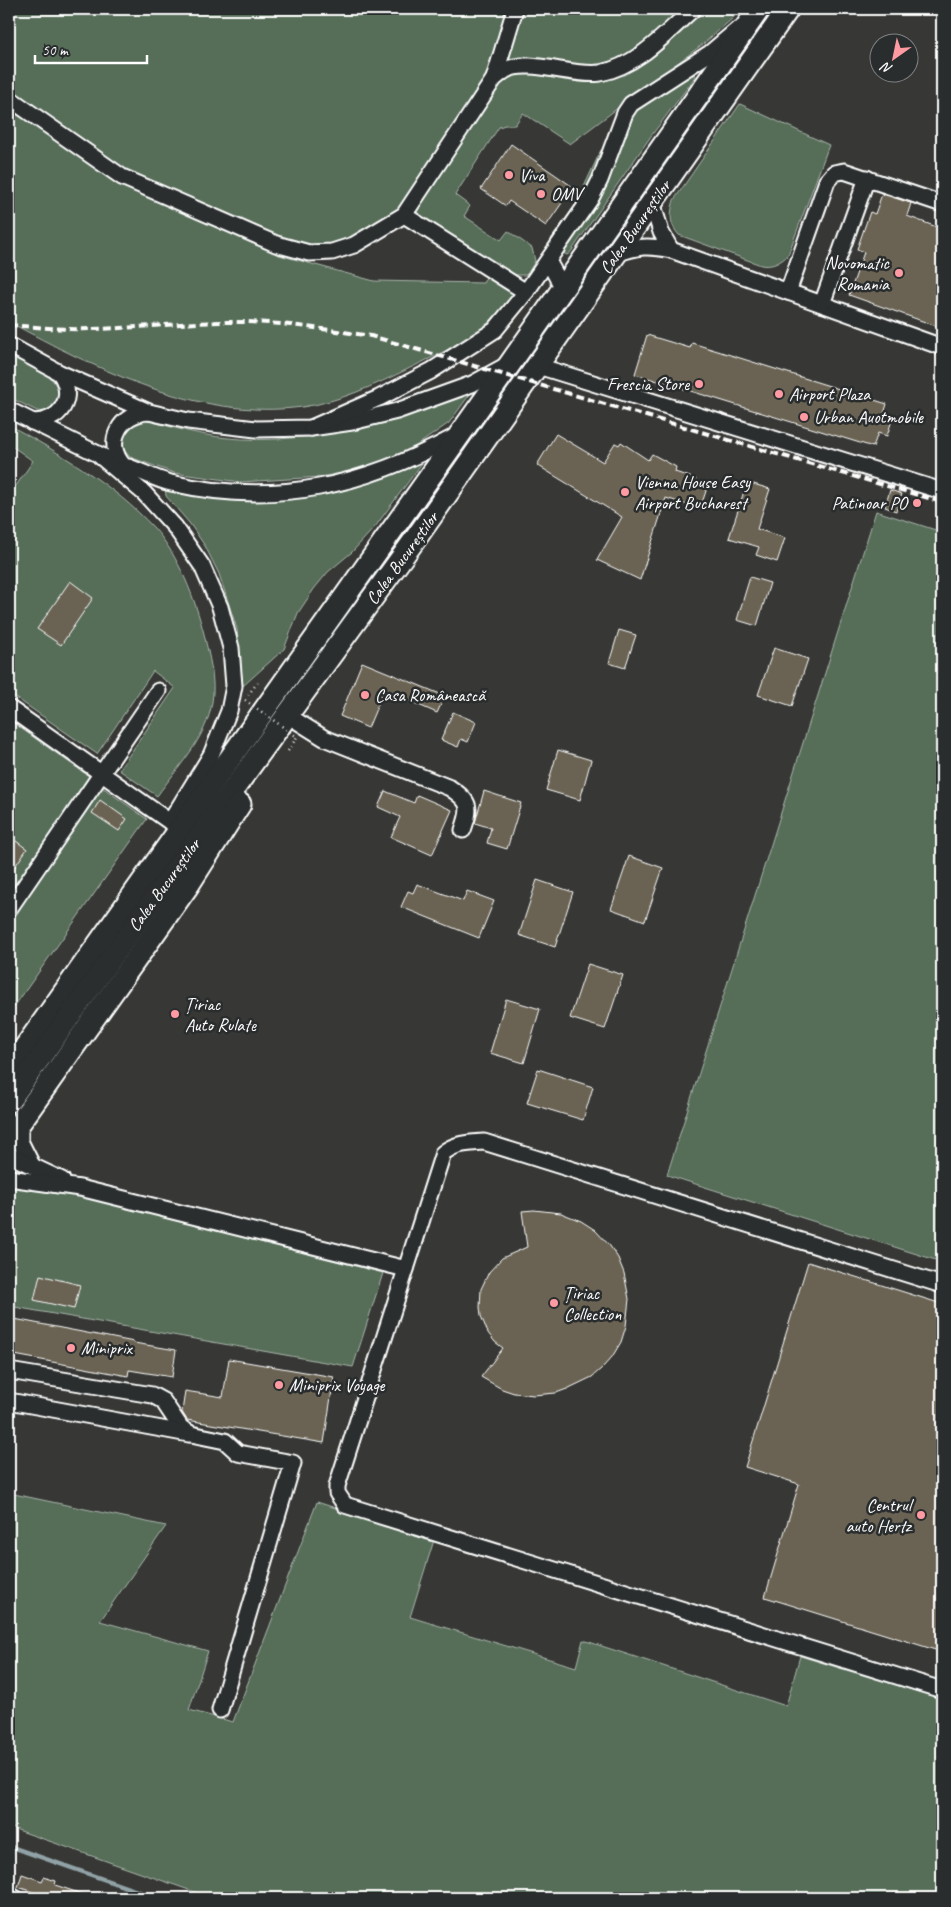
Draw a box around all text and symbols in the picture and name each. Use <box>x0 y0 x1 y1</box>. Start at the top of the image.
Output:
scale bar <box>35 32 148 64</box>
north arrow <box>868 32 918 82</box>
text: 50 m <box>42 41 69 60</box>
text: N <box>877 58 895 78</box>
place label: Viva <box>519 164 546 186</box>
marker: Viva <box>503 169 515 181</box>
street label: Calea Bucureștilor <box>595 175 676 278</box>
place label: OMV <box>551 183 586 205</box>
marker: OMV <box>535 188 547 200</box>
place label: Novomatic Romania <box>825 252 891 295</box>
marker: Novomatic Romania <box>893 267 905 279</box>
place label: Frescia Store <box>607 373 690 395</box>
marker: Frescia Store <box>693 378 705 390</box>
place label: Airport Plaza <box>789 383 871 405</box>
marker: Airport Plaza <box>773 388 785 400</box>
place label: Urban Auotmobile <box>814 406 924 428</box>
marker: Urban Auotmobile <box>798 411 810 423</box>
place label: Vienna House Easy Airport Bucharest <box>635 471 752 514</box>
marker: Vienna House Easy Airport Bucharest <box>619 486 631 498</box>
place label: Patinoar PO <box>832 492 909 514</box>
marker: Patinoar PO <box>911 497 923 509</box>
street label: Calea Bucureștilor <box>361 506 444 609</box>
place label: Casa Românească <box>375 684 487 706</box>
marker: Casa Românească <box>359 689 371 701</box>
street label: Calea Bucureștilor <box>123 833 206 936</box>
place label: Țiriac Auto Rulate <box>185 993 257 1036</box>
marker: Țiriac Auto Rulate <box>169 1008 181 1020</box>
place label: Țiriac Collection <box>564 1282 622 1325</box>
marker: Țiriac Collection <box>548 1297 560 1309</box>
place label: Miniprix <box>81 1337 134 1359</box>
marker: Miniprix <box>65 1342 77 1354</box>
place label: Miniprix Voyage <box>289 1374 386 1396</box>
marker: Miniprix Voyage <box>273 1379 285 1391</box>
place label: Centrul auto Hertz <box>846 1494 914 1537</box>
marker: Centrul auto Hertz <box>915 1509 927 1521</box>

